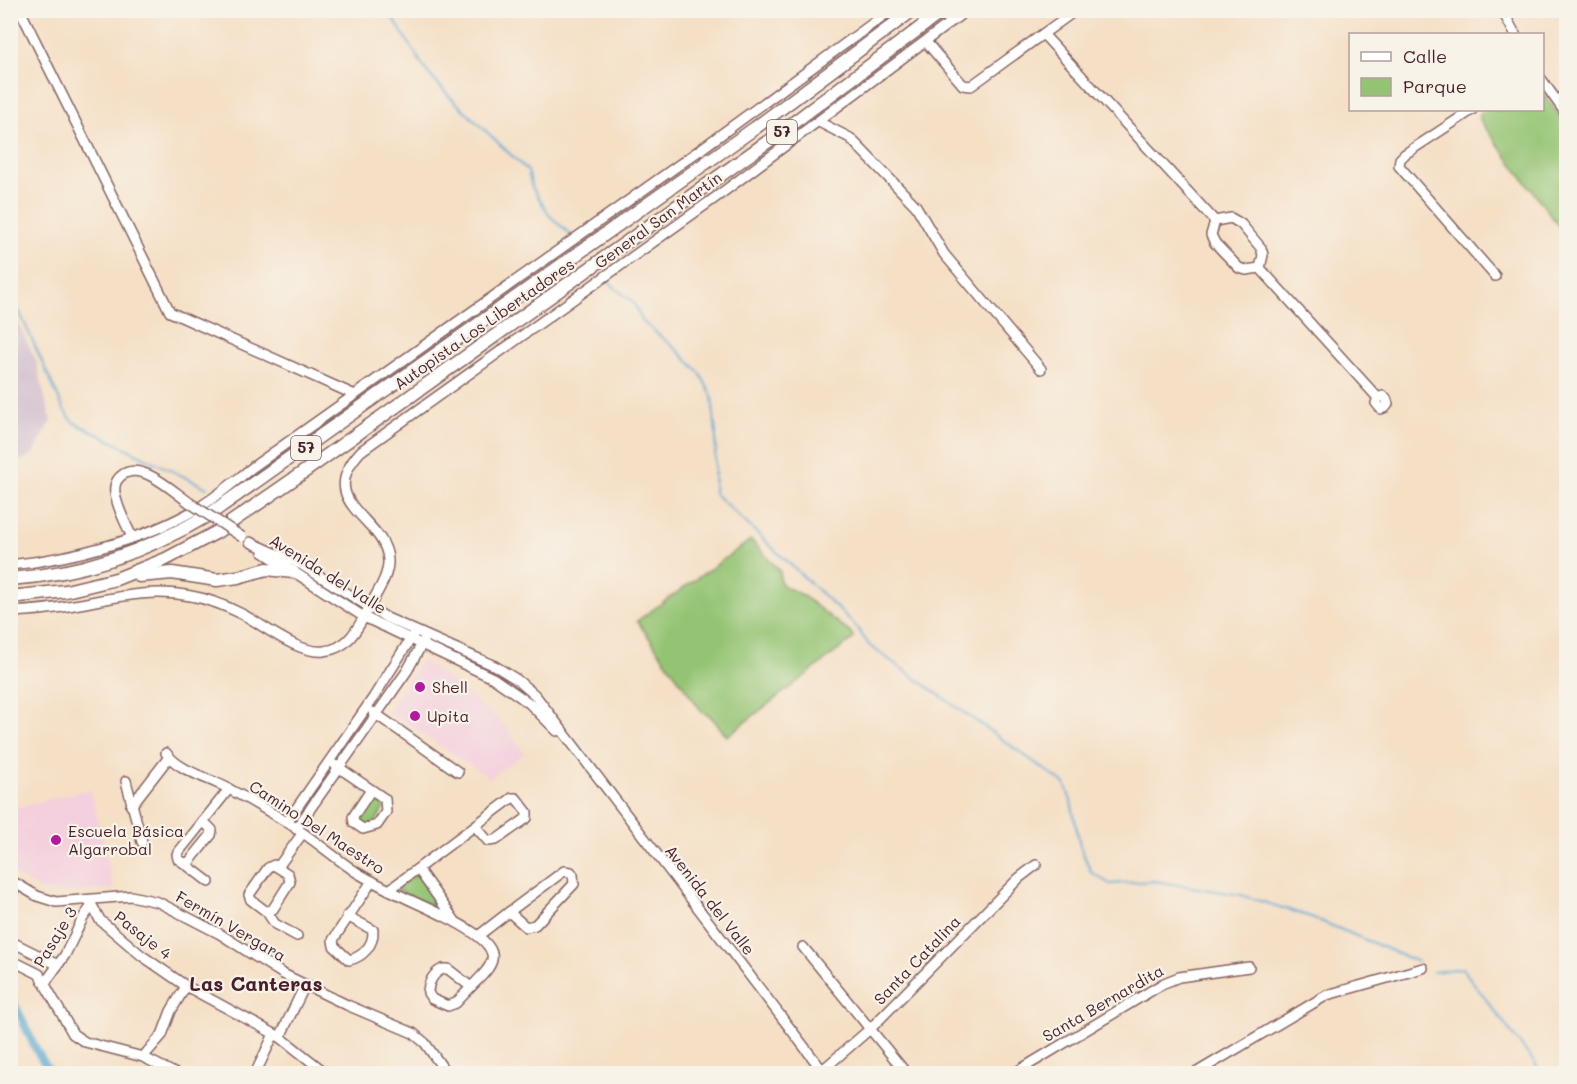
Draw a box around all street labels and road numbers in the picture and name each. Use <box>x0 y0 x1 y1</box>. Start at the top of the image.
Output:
road number: 57 <box>767 120 797 144</box>
street label: General San Martín <box>590 166 725 273</box>
street label: Autopista Los Libertadores <box>389 253 578 394</box>
road number: 57 <box>291 436 321 460</box>
street label: Avenida del Valle <box>266 529 391 618</box>
street label: Camino Del Maestro <box>246 775 389 878</box>
street label: Avenida del Valle <box>661 840 760 959</box>
street label: Fermín Vergara <box>172 885 290 966</box>
street label: Pasaje 3 <box>28 903 81 971</box>
street label: Pasaje 4 <box>110 906 177 964</box>
street label: Santa Catalina <box>869 911 965 1009</box>
street label: Santa Bernardita <box>1038 959 1167 1046</box>

